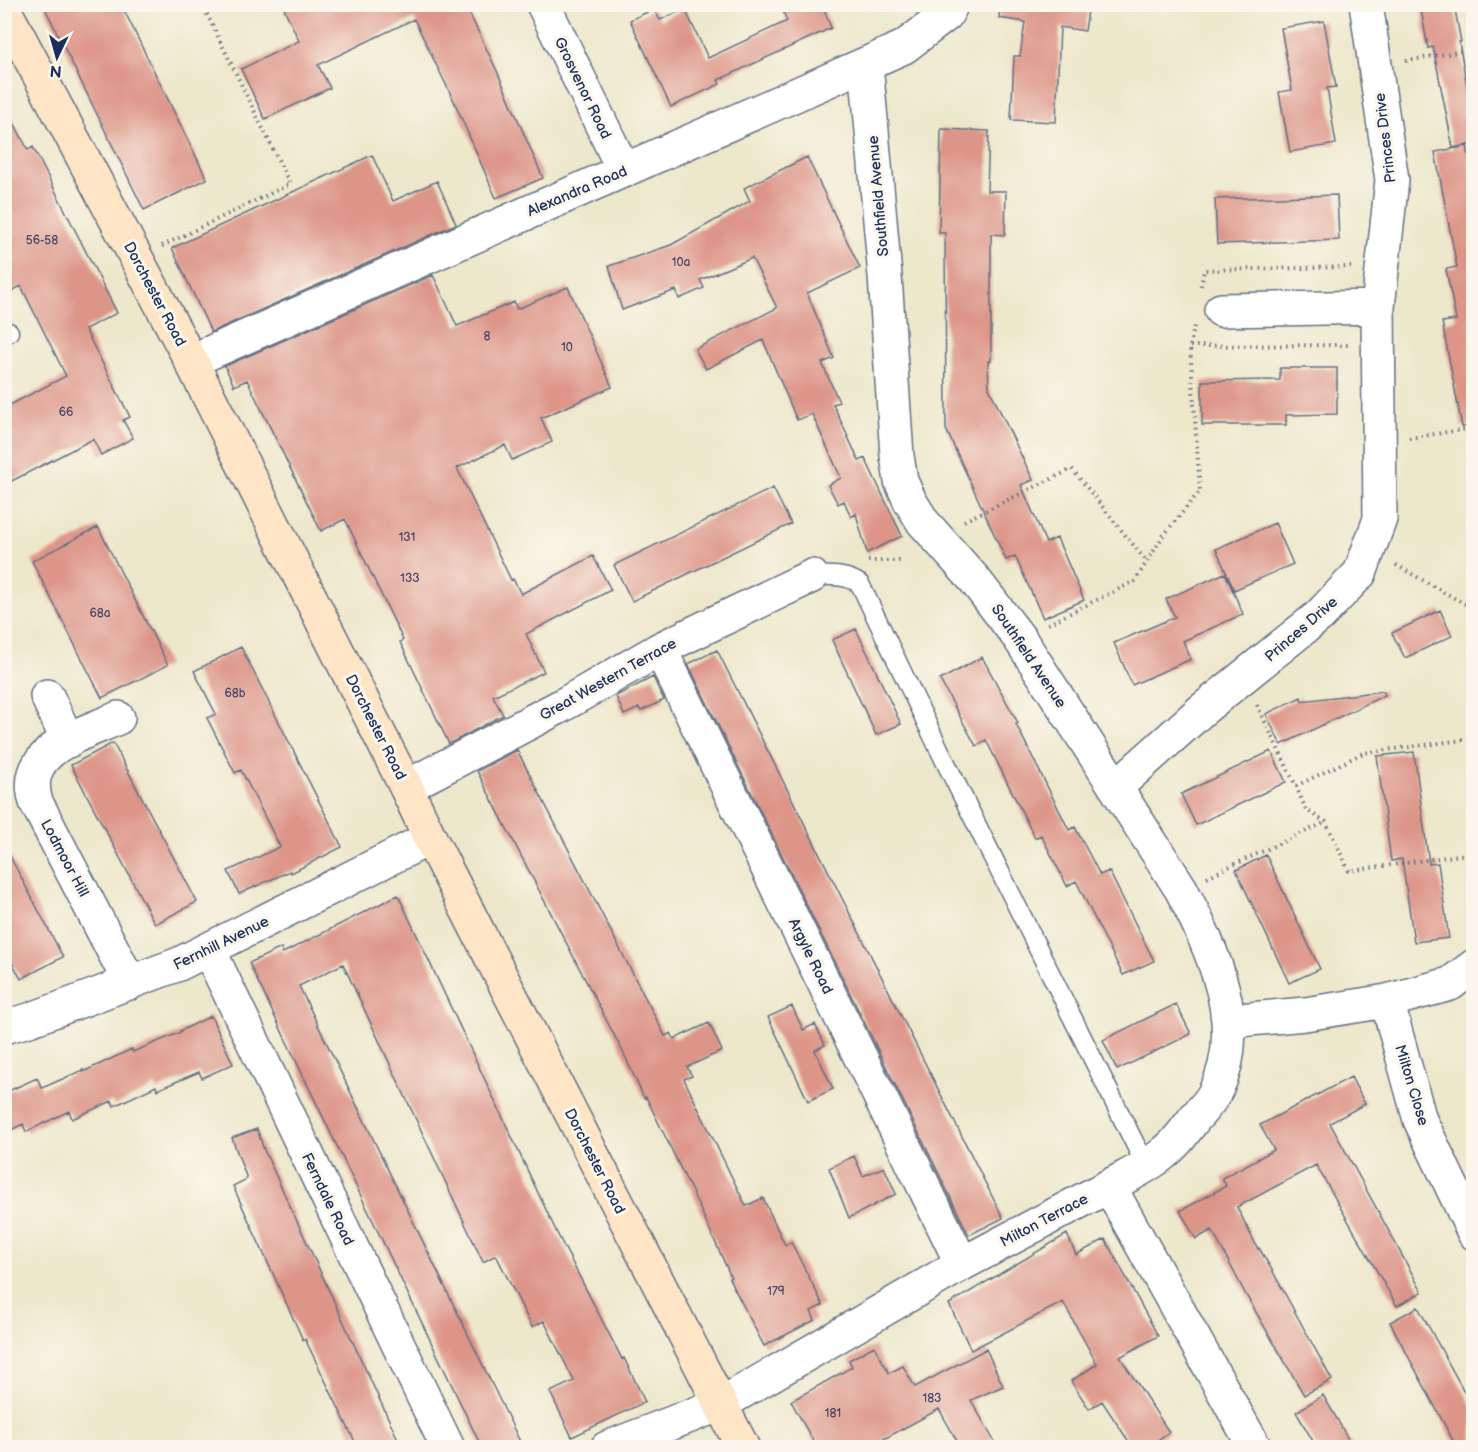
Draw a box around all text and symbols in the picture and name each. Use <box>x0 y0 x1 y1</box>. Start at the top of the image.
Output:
north arrow <box>27 27 87 87</box>
street label: Grosvenor Road <box>550 34 615 142</box>
text: N <box>49 60 63 80</box>
street label: Princes Drive <box>1371 92 1400 184</box>
street label: Southfield Avenue <box>864 135 893 257</box>
street label: Alexandra Road <box>524 162 630 221</box>
house number: 56-58 <box>26 233 58 248</box>
street label: Dorchester Road <box>119 239 190 350</box>
house number: 10a <box>672 255 690 270</box>
house number: 8 <box>484 329 491 344</box>
house number: 10 <box>561 340 573 355</box>
house number: 66 <box>59 405 73 420</box>
house number: 131 <box>399 530 415 545</box>
house number: 133 <box>400 571 420 586</box>
street label: Princes Drive <box>1261 592 1342 666</box>
street label: Southfield Avenue <box>987 601 1070 712</box>
house number: 68a <box>89 606 111 621</box>
street label: Great Western Terrace <box>536 634 680 725</box>
street label: Dorchester Road <box>341 671 410 783</box>
house number: 68b <box>224 686 246 701</box>
street label: Lodmoor Hill <box>36 816 93 900</box>
street label: Fernhill Avenue <box>170 912 272 975</box>
street label: Argyle Road <box>784 915 837 997</box>
street label: Milton Close <box>1390 1042 1433 1128</box>
street label: Dorchester Road <box>560 1105 629 1217</box>
street label: Ferndale Road <box>297 1150 358 1249</box>
street label: Milton Terrace <box>997 1189 1092 1252</box>
house number: 179 <box>767 1284 785 1299</box>
house number: 183 <box>922 1391 942 1406</box>
house number: 181 <box>825 1406 841 1421</box>

